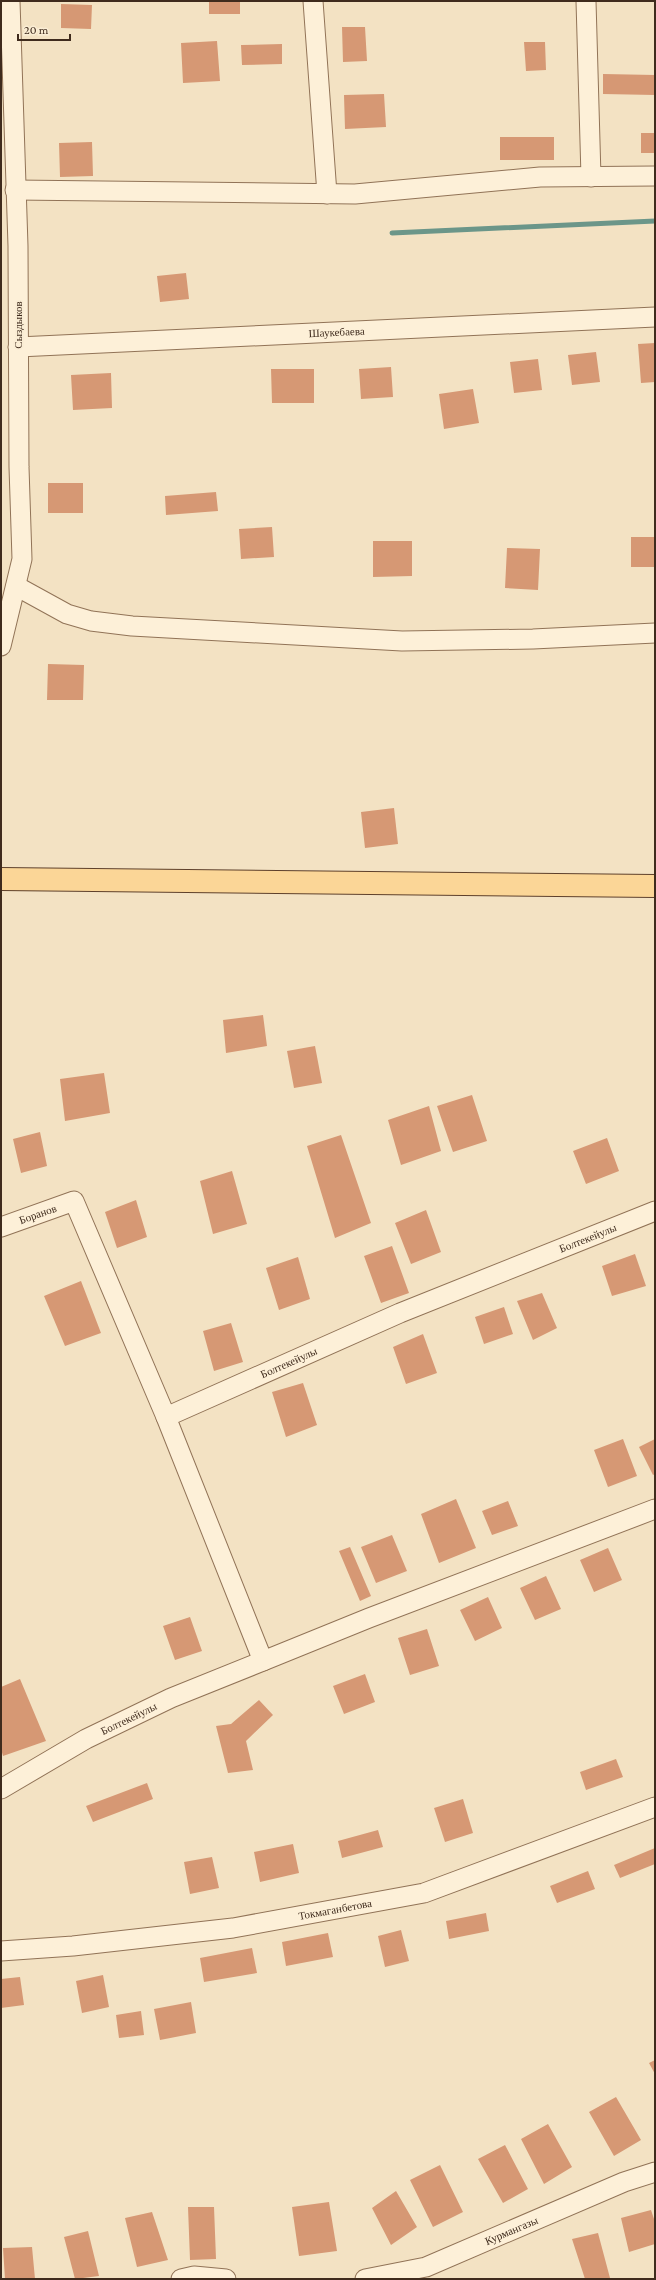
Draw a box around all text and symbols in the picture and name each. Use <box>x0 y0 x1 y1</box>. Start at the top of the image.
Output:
scale bar <box>18 16 70 42</box>
text: 20 m <box>24 23 49 37</box>
street label: Сыздыков <box>12 301 24 349</box>
street label: Шаукебаева <box>308 325 365 339</box>
street label: Боранов <box>17 1202 58 1226</box>
street label: Болтекейулы <box>557 1221 619 1255</box>
street label: Болтекейулы <box>259 1344 319 1380</box>
street label: Болтекейулы <box>99 1700 159 1737</box>
street label: Токмаганбетова <box>297 1897 373 1922</box>
street label: Курмангазы <box>483 2214 540 2247</box>

